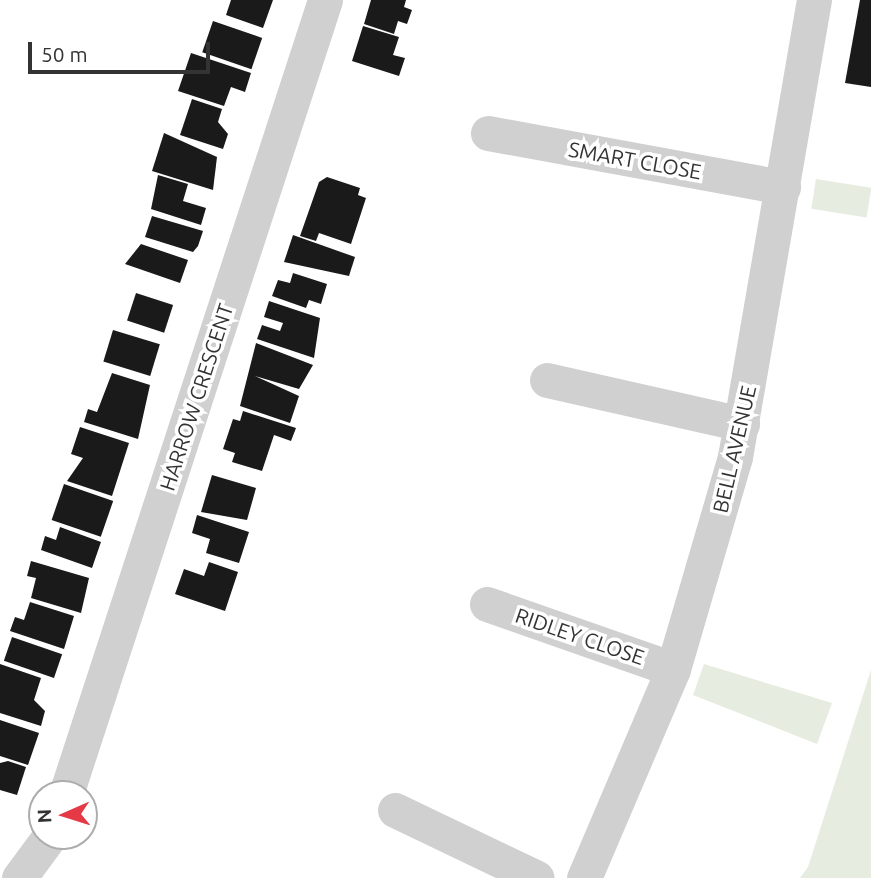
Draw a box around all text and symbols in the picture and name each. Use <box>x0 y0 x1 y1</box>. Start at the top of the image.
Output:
scale bar <box>32 28 214 72</box>
text: 50 m <box>41 42 88 66</box>
street label: SMART CLOSE <box>567 136 703 184</box>
street label: HARROW CRESCENT <box>154 300 238 494</box>
street label: BELL AVENUE <box>707 383 761 515</box>
street label: RIDLEY CLOSE <box>512 602 648 670</box>
north arrow <box>28 780 98 850</box>
text: N <box>33 808 55 824</box>

